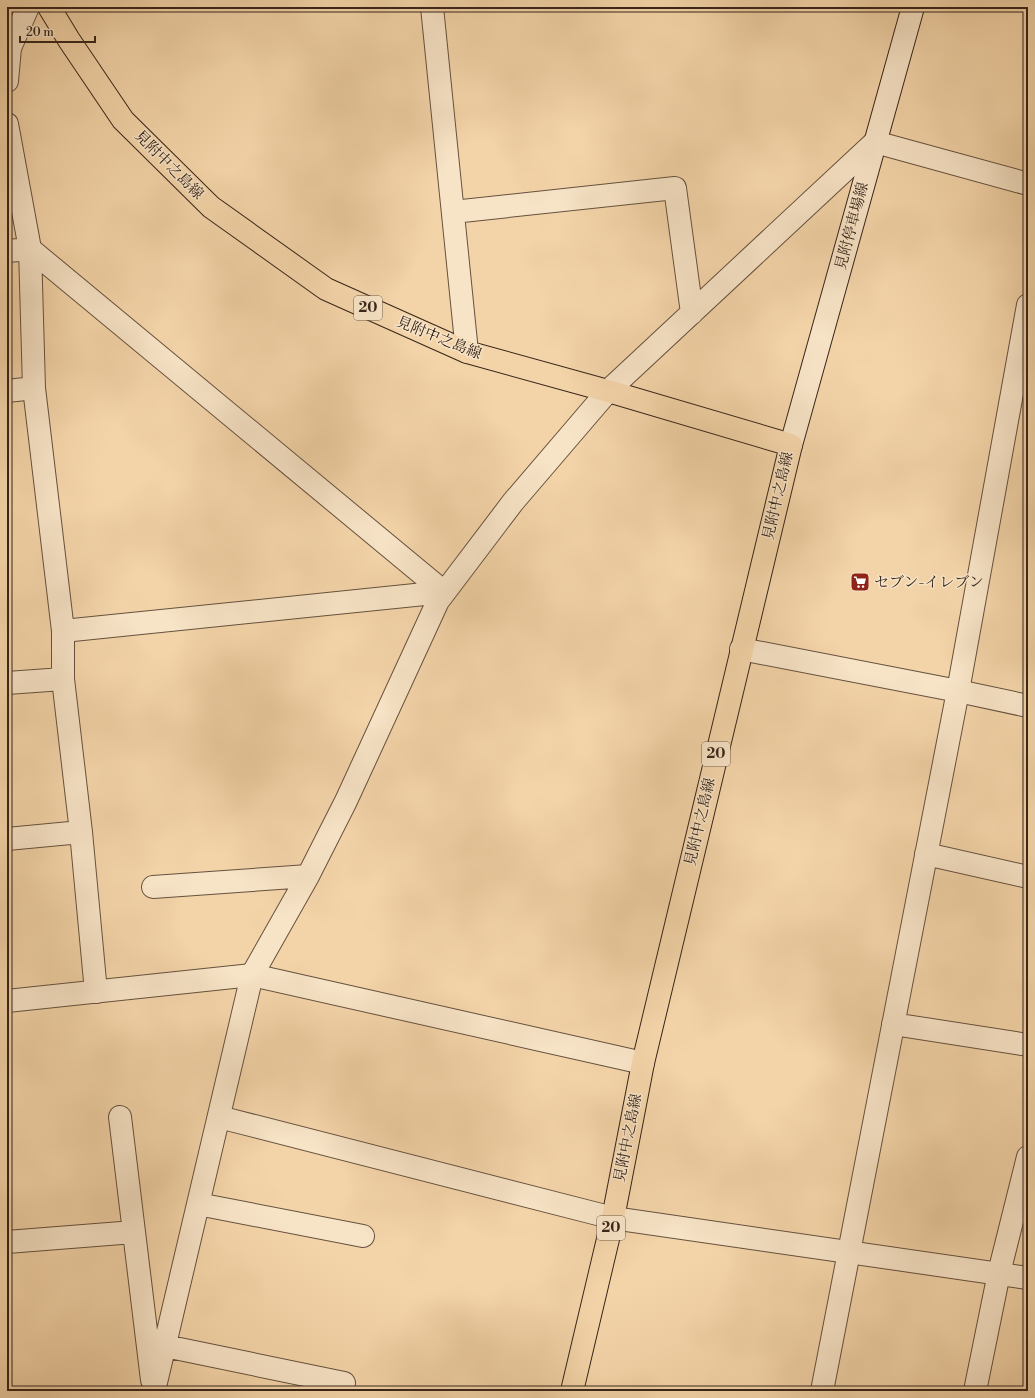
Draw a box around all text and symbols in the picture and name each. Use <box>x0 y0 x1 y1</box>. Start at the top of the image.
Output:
scale bar <box>20 18 95 44</box>
text: 20 m <box>26 25 54 40</box>
street label: 見附中之島線 <box>130 126 208 204</box>
street label: 見附停車場線 <box>831 180 873 272</box>
road number: 20 <box>354 296 382 320</box>
street label: 見附中之島線 <box>394 312 484 364</box>
street label: 見附中之島線 <box>759 450 797 542</box>
supermarket icon: セブン-イレブン <box>849 571 871 593</box>
place label: セブン-イレブン <box>874 573 984 592</box>
road number: 20 <box>702 742 730 766</box>
street label: 見附中之島線 <box>681 776 719 868</box>
street label: 見附中之島線 <box>610 1092 646 1184</box>
road number: 20 <box>597 1216 625 1240</box>

